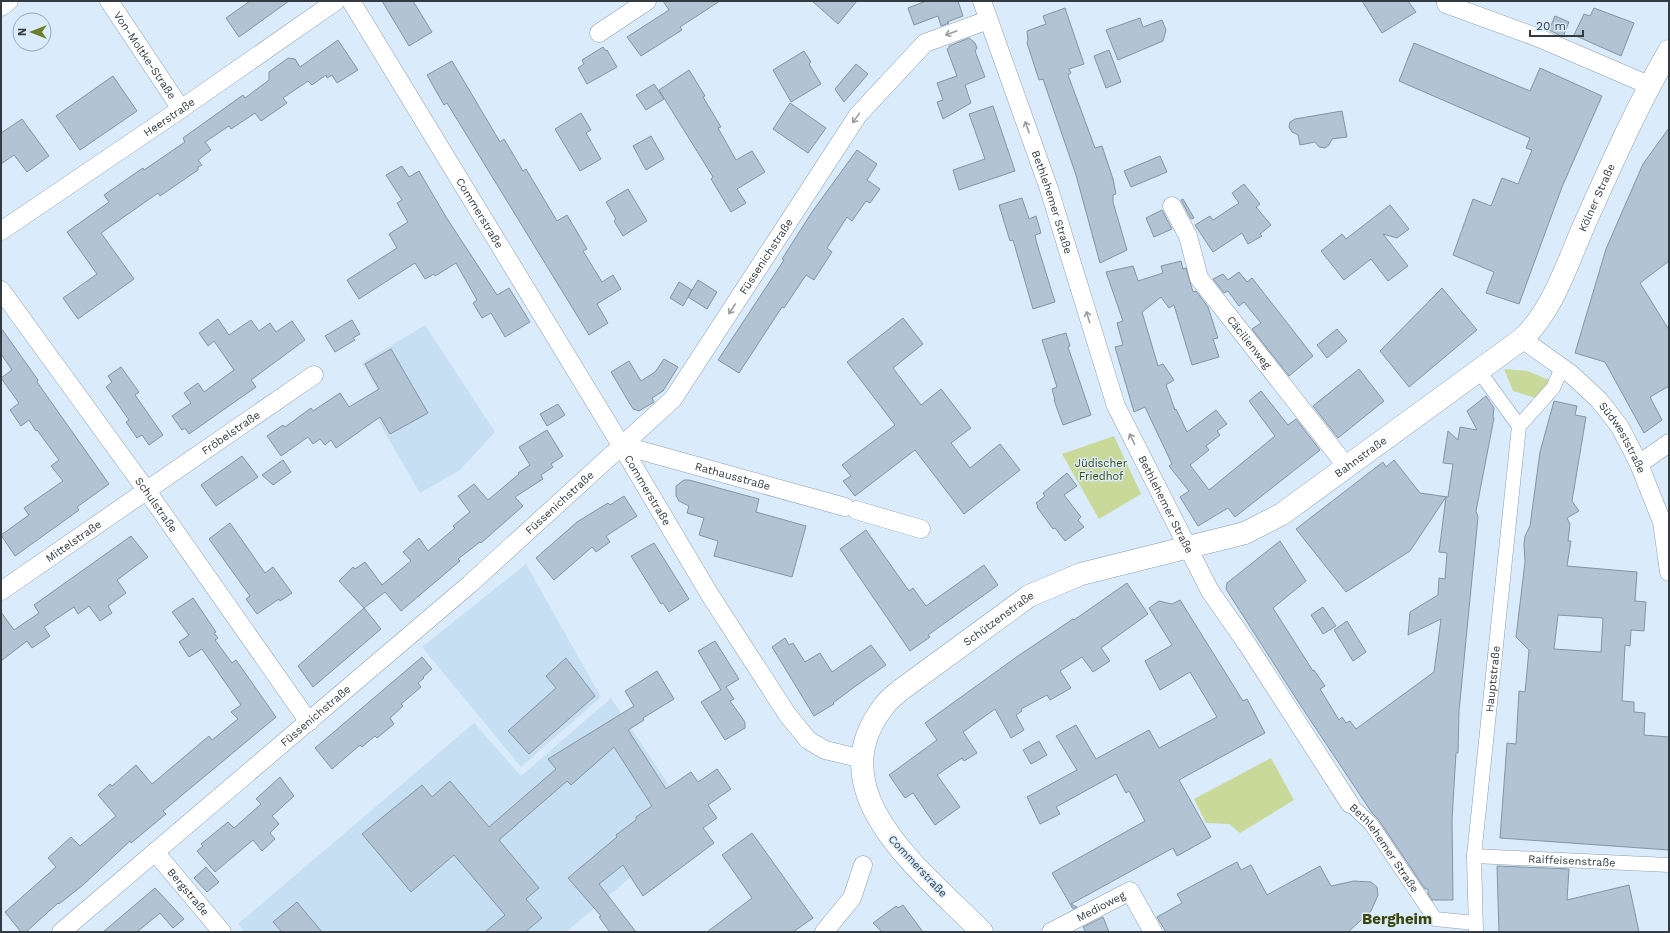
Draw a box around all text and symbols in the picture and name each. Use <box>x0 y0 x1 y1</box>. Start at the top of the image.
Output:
street label: Von-Moltke-Straße <box>111 9 178 102</box>
north arrow <box>12 12 52 52</box>
scale bar <box>1530 12 1583 38</box>
text: 20 m <box>1536 19 1566 33</box>
text: N <box>16 28 29 36</box>
one-way arrow <box>946 30 958 38</box>
street label: Heerstraße <box>141 95 197 139</box>
one-way arrow <box>852 112 860 123</box>
one-way arrow <box>1022 121 1030 133</box>
street label: Bethlehemer Straße <box>1029 149 1075 255</box>
street label: Kölner Straße <box>1576 162 1618 234</box>
street label: Commerstraße <box>453 176 506 251</box>
street label: Füssenichstraße <box>737 216 796 297</box>
one-way arrow <box>727 303 735 315</box>
one-way arrow <box>1084 310 1091 323</box>
street label: Cäcilienweg <box>1224 314 1274 372</box>
street label: Südweststraße <box>1596 400 1648 475</box>
street label: Fröbelstraße <box>199 408 263 458</box>
one-way arrow <box>1128 433 1135 445</box>
street label: Bahnstraße <box>1332 434 1389 480</box>
street label: Commerstraße <box>621 453 673 528</box>
street label: Bethlehemer Straße <box>1135 453 1196 556</box>
park label: Jüdischer Friedhof <box>1075 457 1128 483</box>
street label: Rathausstraße <box>693 460 772 493</box>
street label: Füssenichstraße <box>523 468 597 537</box>
street label: Schulstraße <box>132 475 180 535</box>
street label: Mittelstraße <box>43 518 104 565</box>
street label: Schützenstraße <box>961 589 1036 649</box>
street label: Hauptstraße <box>1483 645 1503 713</box>
street label: Füssenichstraße <box>278 683 353 749</box>
street label: Bethlehemer Straße <box>1347 801 1421 895</box>
street label: Commerstraße <box>886 833 950 900</box>
street label: Raiffeisenstraße <box>1528 853 1616 870</box>
street label: Bergstraße <box>164 866 212 919</box>
street label: Medioweg <box>1074 889 1128 925</box>
district label: Bergheim <box>1362 910 1432 928</box>

